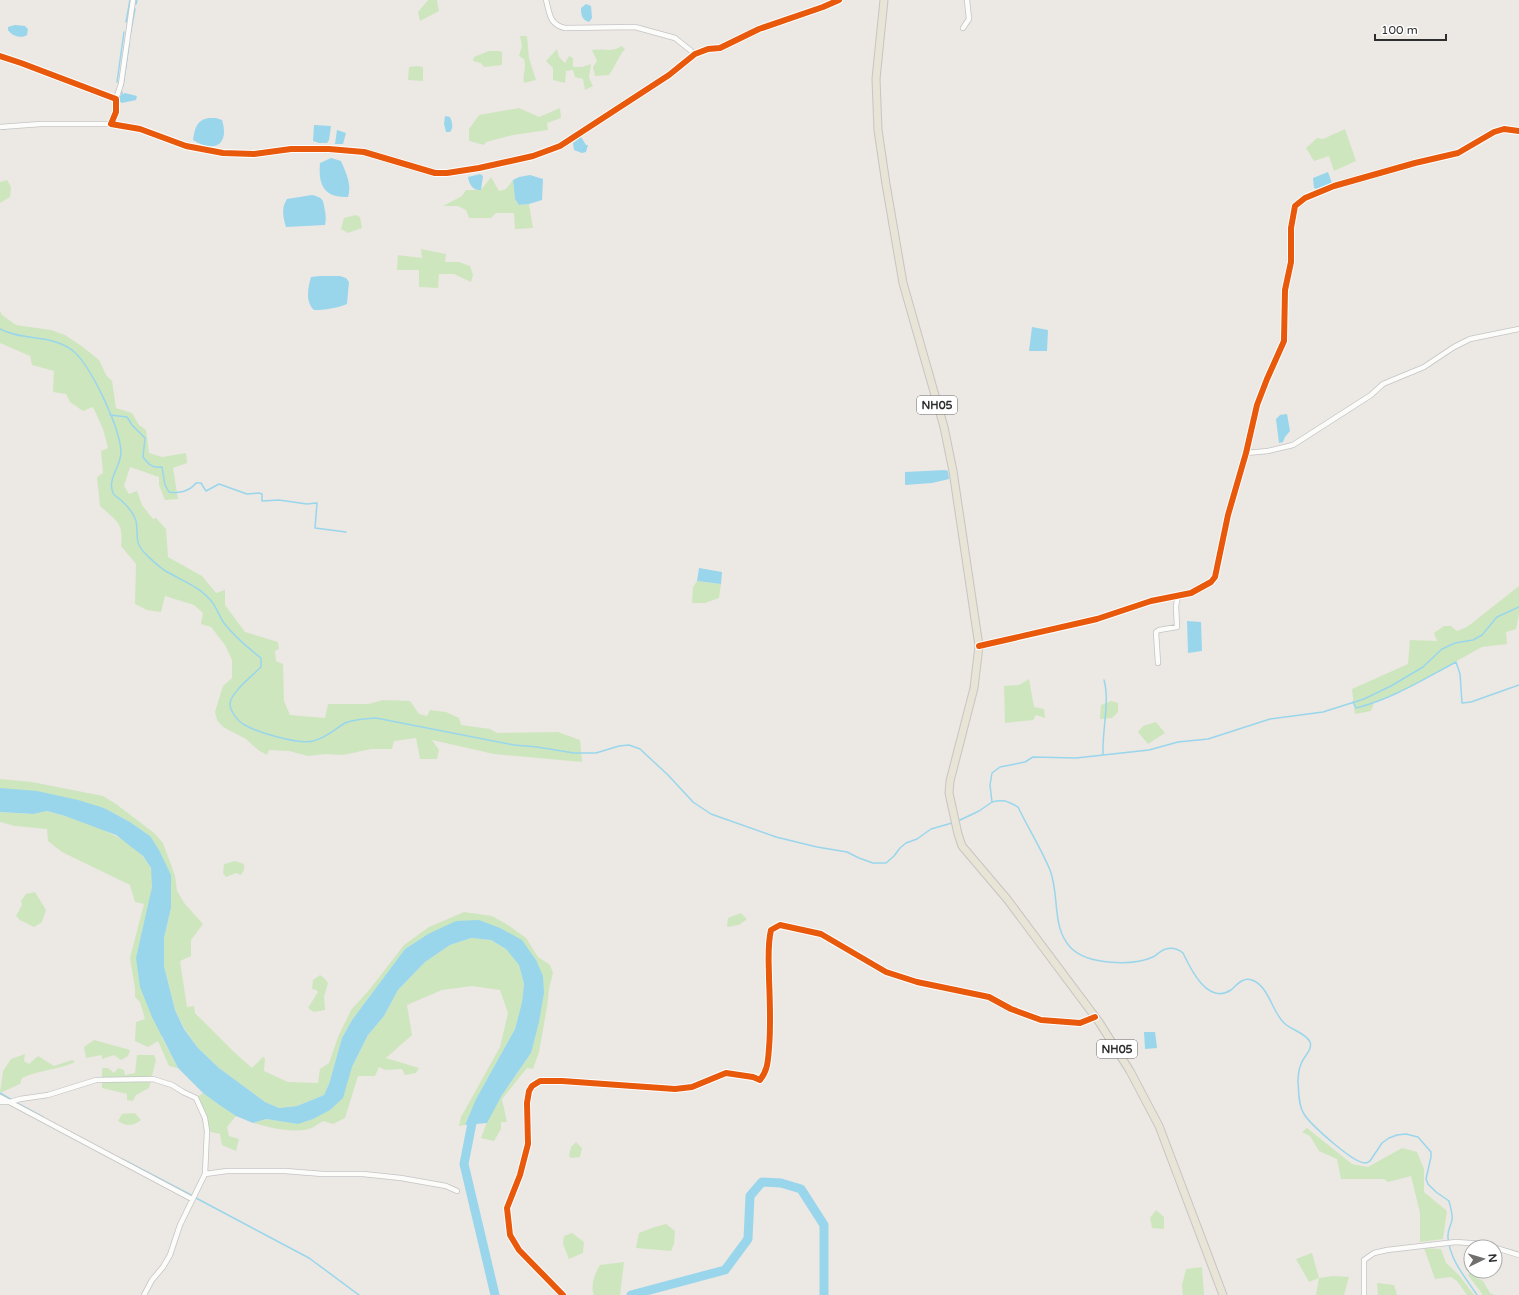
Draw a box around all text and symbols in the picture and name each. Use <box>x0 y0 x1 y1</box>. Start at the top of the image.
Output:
scale bar <box>1375 16 1446 42</box>
text: 100 m <box>1381 23 1418 37</box>
road number: NH05 <box>917 396 957 414</box>
road number: NH05 <box>1097 1040 1137 1058</box>
north arrow <box>1463 1239 1503 1279</box>
text: N <box>1486 1253 1499 1263</box>

